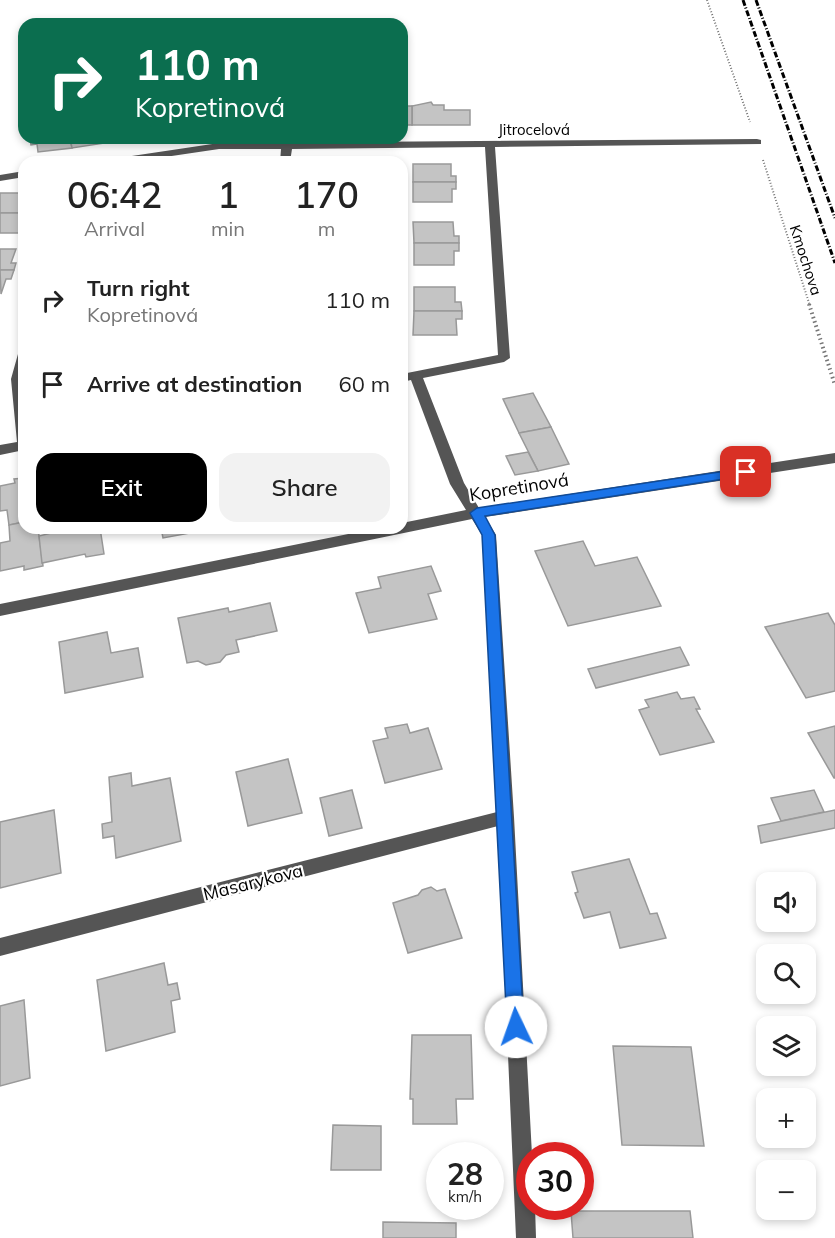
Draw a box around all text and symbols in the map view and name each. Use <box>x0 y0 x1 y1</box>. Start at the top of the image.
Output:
text: 110 m <box>135 38 260 91</box>
icon: right <box>36 42 114 120</box>
text: Kopretinová <box>135 90 285 124</box>
street label: Jitrocelová <box>498 120 570 139</box>
text: 06:42 <box>67 172 162 217</box>
text: 1 <box>217 172 239 217</box>
text: 170 <box>294 172 359 217</box>
text: Arrival <box>84 216 145 241</box>
text: min <box>211 216 245 241</box>
text: m <box>318 216 335 241</box>
street label: Kmochova <box>786 222 826 298</box>
text: Turn right <box>87 274 190 302</box>
icon: right <box>36 284 69 317</box>
text: 110 m <box>325 286 390 314</box>
text: Kopretinová <box>87 302 198 327</box>
icon: arrive <box>36 368 69 401</box>
text: Arrive at destination <box>87 370 302 398</box>
text: 60 m <box>339 370 390 398</box>
pin <box>720 446 771 497</box>
button: Exit <box>36 453 207 522</box>
button: Share <box>219 453 390 522</box>
icon: arrive <box>729 455 762 488</box>
street label: Kopretinová <box>468 468 570 506</box>
street label: Masarykova <box>201 859 305 905</box>
map controls <box>756 872 816 1220</box>
button: sound <box>756 872 816 932</box>
button: search <box>756 944 816 1004</box>
position arrow <box>484 995 548 1059</box>
button: layers <box>756 1016 816 1076</box>
button: + <box>756 1088 816 1148</box>
speed limit sign: 30 <box>516 1142 594 1220</box>
text: 28 <box>447 1155 483 1193</box>
button: − <box>756 1160 816 1220</box>
text: km/h <box>448 1187 482 1206</box>

